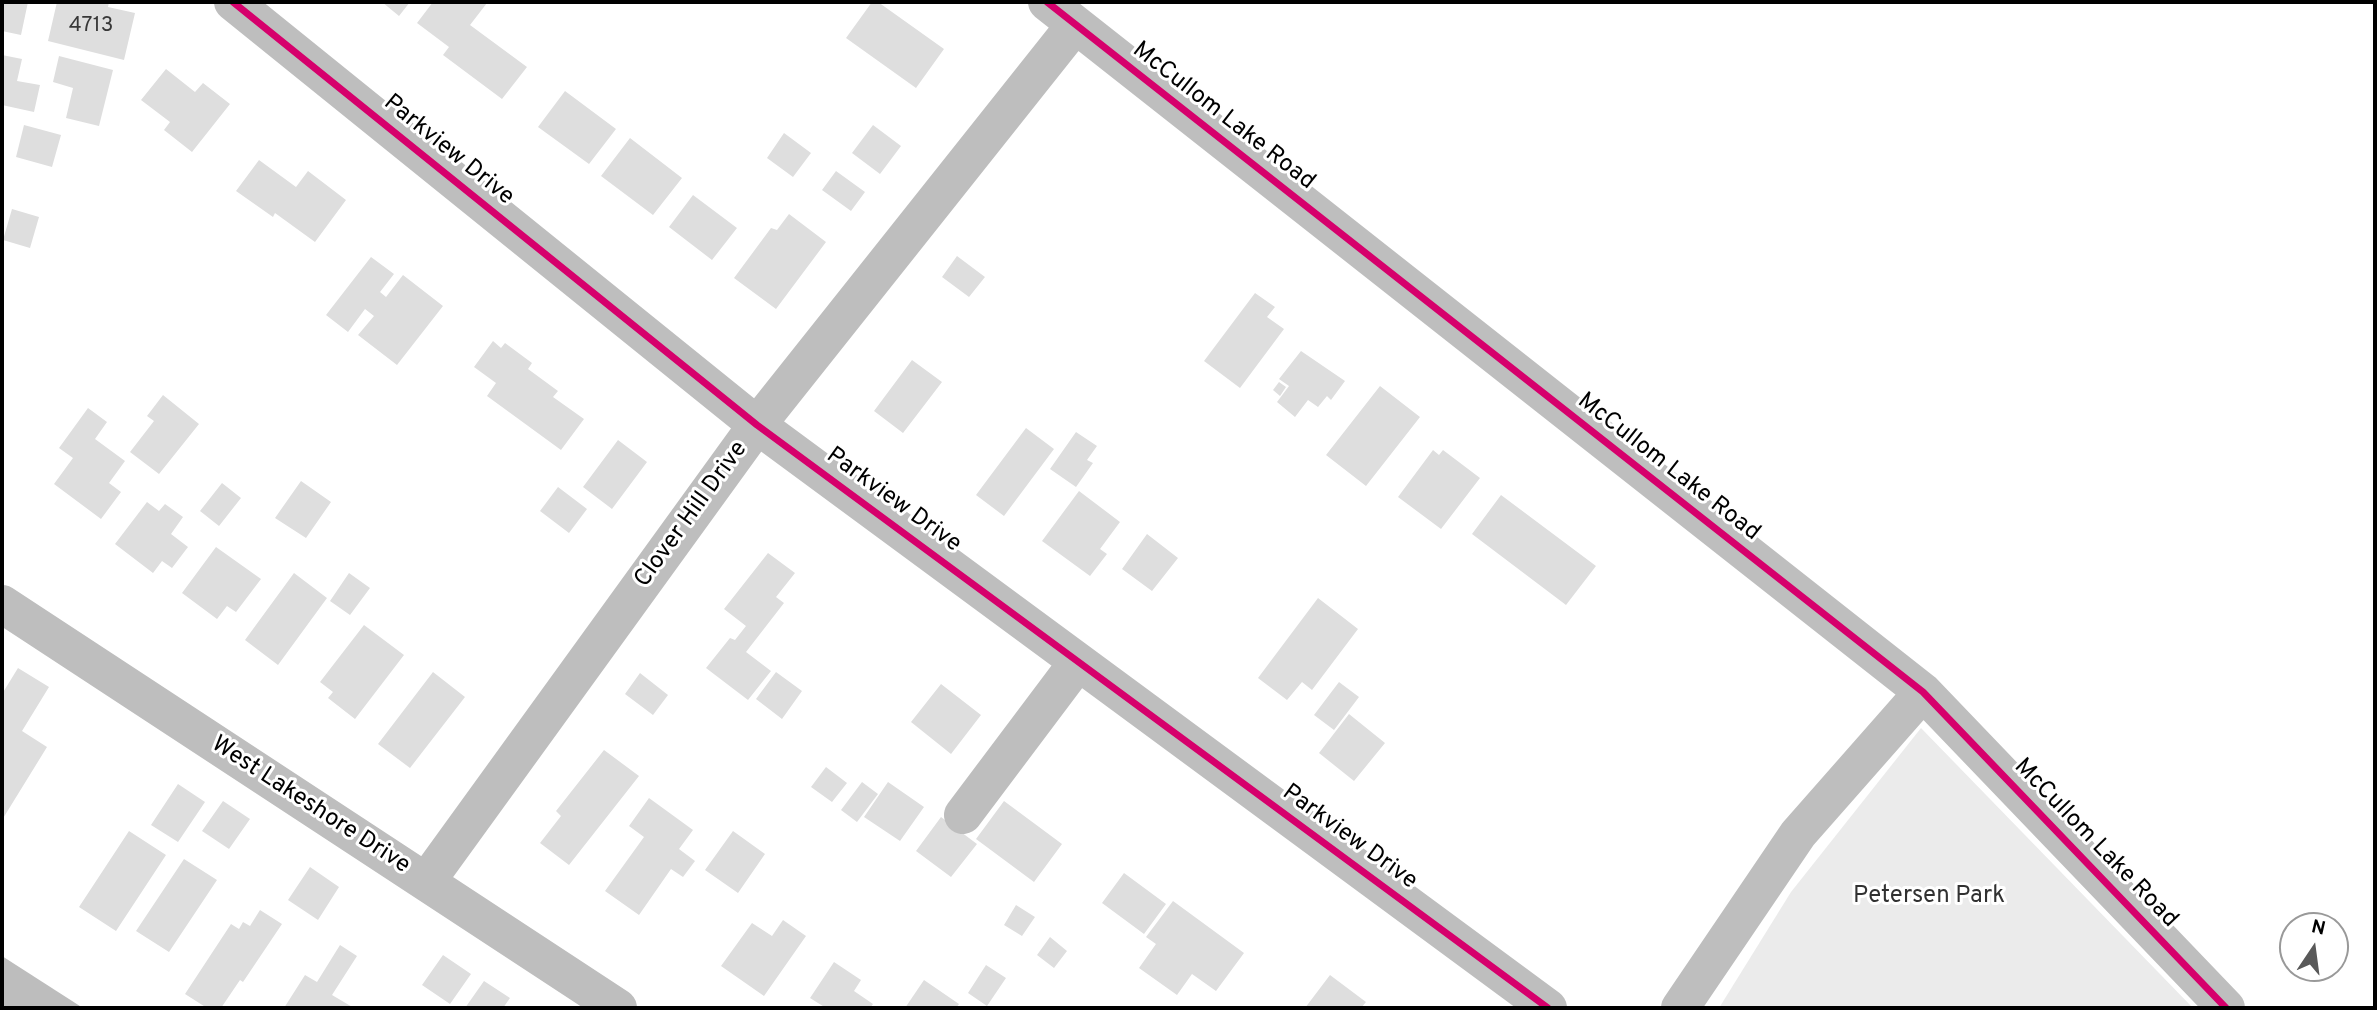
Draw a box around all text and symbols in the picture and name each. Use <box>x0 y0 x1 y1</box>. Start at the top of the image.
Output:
house number: 4713 <box>69 14 113 40</box>
street label: McCullom Lake Road <box>1126 37 1320 197</box>
street label: Parkview Drive <box>377 89 519 213</box>
street label: McCullom Lake Road <box>1571 388 1765 548</box>
street label: Clover Hill Drive <box>629 436 755 594</box>
street label: Parkview Drive <box>820 442 966 560</box>
street label: West Lakeshore Drive <box>205 731 415 881</box>
street label: McCullom Lake Road <box>2007 753 2183 935</box>
street label: Parkview Drive <box>1276 779 1422 897</box>
park label: Petersen Park <box>1853 883 2005 911</box>
north arrow <box>2279 912 2349 982</box>
text: N <box>2309 915 2328 942</box>

